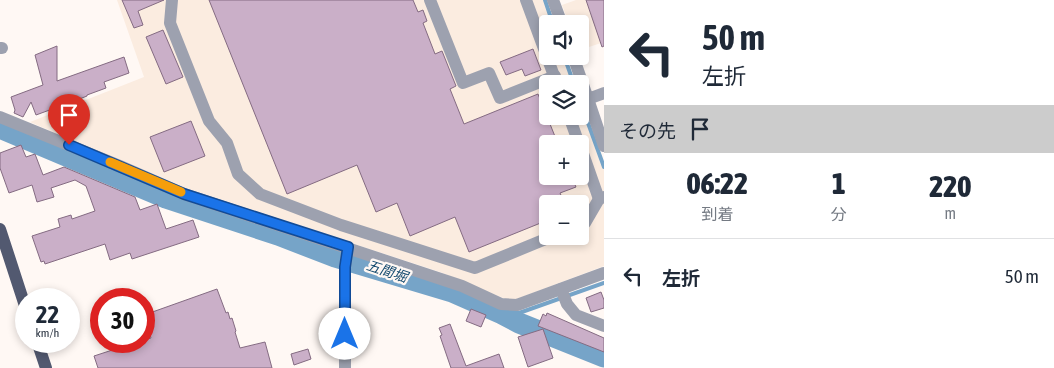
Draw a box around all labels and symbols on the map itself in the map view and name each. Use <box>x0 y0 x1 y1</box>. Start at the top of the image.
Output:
pin <box>48 94 90 145</box>
water label: 五間堀 <box>365 257 411 286</box>
speed limit sign: 30 <box>90 288 155 353</box>
position arrow <box>318 307 370 359</box>

